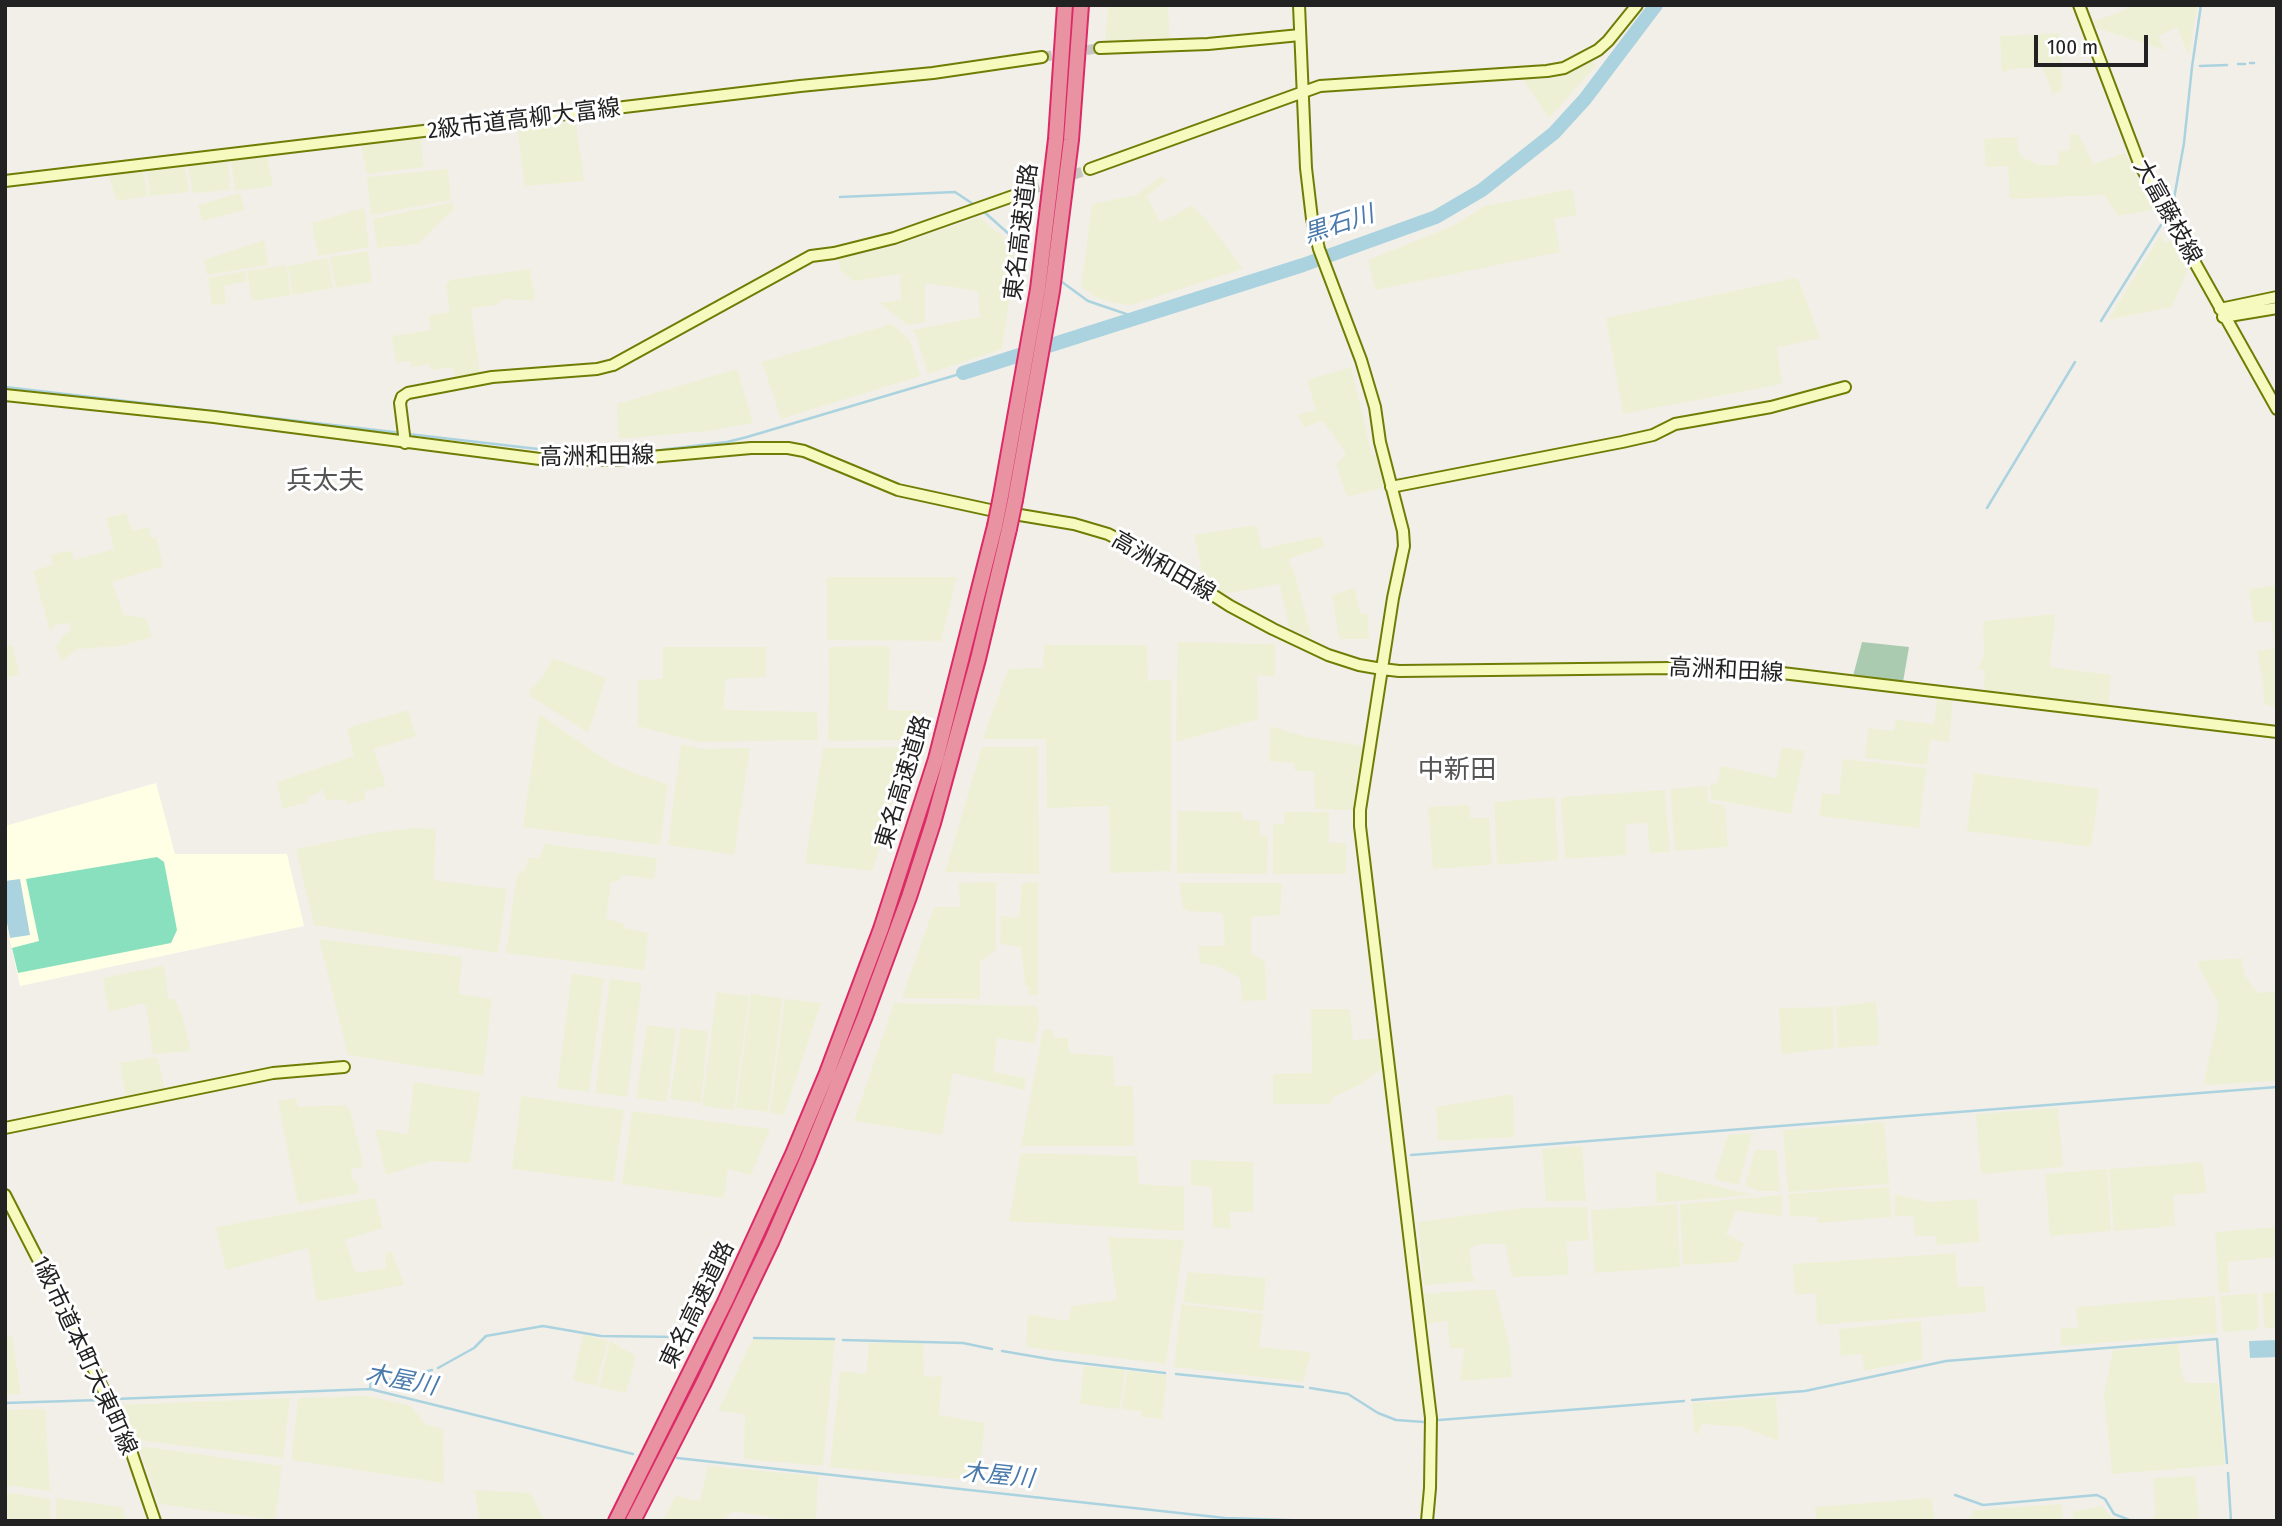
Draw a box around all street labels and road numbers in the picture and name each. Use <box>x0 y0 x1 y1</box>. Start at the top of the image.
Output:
street label: 2級市道高柳大富線 <box>426 94 622 146</box>
street label: 大富藤枝線 <box>2127 155 2207 269</box>
street label: 東名高速道路 <box>1000 162 1044 302</box>
street label: 高洲和田線 <box>539 442 655 472</box>
street label: 高洲和田線 <box>1106 526 1220 608</box>
street label: 高洲和田線 <box>1668 654 1784 688</box>
street label: 東名高速道路 <box>871 712 937 852</box>
street label: 東名高速道路 <box>655 1237 741 1373</box>
street label: 1級市道本町大東町線 <box>26 1252 142 1460</box>

